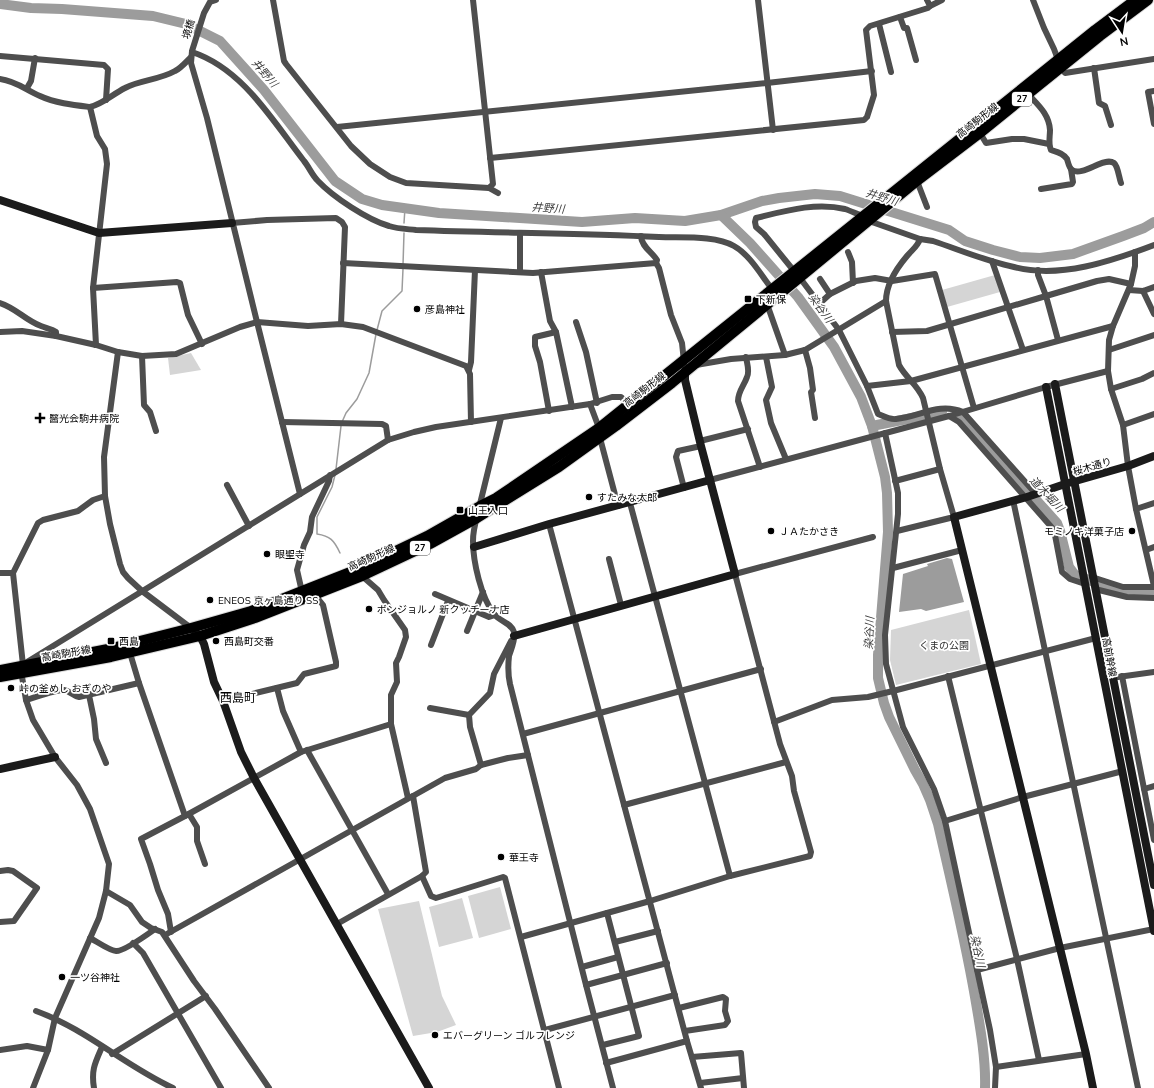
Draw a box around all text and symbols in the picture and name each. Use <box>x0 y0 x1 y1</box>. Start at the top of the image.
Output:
north arrow <box>1102 12 1142 52</box>
street label: 境橋 <box>179 18 199 41</box>
text: N <box>1118 33 1130 49</box>
water label: 井野川 <box>248 56 282 91</box>
road number: 27 <box>1012 92 1032 106</box>
street label: 高崎駒形線 <box>954 100 1002 142</box>
water label: 井野川 <box>864 185 901 210</box>
water label: 井野川 <box>531 200 566 217</box>
water label: 染谷川 <box>805 291 837 327</box>
place label: 下新保 <box>756 293 787 307</box>
marker: 下新保 <box>743 294 753 304</box>
place label: 彦島神社 <box>425 303 465 317</box>
marker: 彦島神社 <box>412 304 422 314</box>
street label: 高崎駒形線 <box>621 369 669 411</box>
marker: 醫光会駒井病院 <box>34 412 46 424</box>
place label: 醫光会駒井病院 <box>49 412 119 426</box>
street label: 桜木通り <box>1071 455 1113 479</box>
water label: 道木堀川 <box>1026 473 1068 516</box>
place label: すたみな太郎 <box>597 491 657 505</box>
marker: すたみな太郎 <box>584 492 594 502</box>
place label: 山王入口 <box>468 504 508 518</box>
marker: 山王入口 <box>455 505 465 515</box>
place label: ＪＡたかさき <box>779 525 839 539</box>
place label: モミノキ洋菓子店 <box>1044 525 1124 539</box>
marker: ＪＡたかさき <box>766 526 776 536</box>
marker: モミノキ洋菓子店 <box>1127 526 1137 536</box>
street label: 高崎駒形線 <box>346 541 397 574</box>
road number: 27 <box>410 541 430 555</box>
place label: 眼聖寺 <box>275 548 305 562</box>
marker: 眼聖寺 <box>262 549 272 559</box>
place label: ENEOS 京ヶ島通り SS <box>218 594 318 608</box>
marker: ENEOS 京ヶ島通り SS <box>205 595 215 605</box>
place label: ボンジョルノ 新クッチーナ店 <box>377 603 510 617</box>
marker: ボンジョルノ 新クッチーナ店 <box>364 604 374 614</box>
water label: 染谷川 <box>861 615 878 650</box>
place label: 西島 <box>119 635 139 649</box>
place label: 西島町交番 <box>224 635 274 649</box>
marker: 西島 <box>106 636 116 646</box>
marker: 西島町交番 <box>211 636 221 646</box>
street label: 高前幹線 <box>1099 636 1119 678</box>
park label: くまの公園 <box>919 639 969 653</box>
street label: 高崎駒形線 <box>40 643 92 665</box>
place label: 峠の釜めし おぎのや <box>19 682 112 696</box>
marker: 峠の釜めし おぎのや <box>6 683 16 693</box>
district label: 西島町 <box>220 690 256 706</box>
place label: 華王寺 <box>509 851 539 865</box>
marker: 華王寺 <box>496 852 506 862</box>
water label: 染谷川 <box>967 933 988 970</box>
place label: 一ツ谷神社 <box>70 971 120 985</box>
marker: 一ツ谷神社 <box>57 972 67 982</box>
place label: エバーグリーン ゴルフレンジ <box>443 1029 575 1043</box>
marker: エバーグリーン ゴルフレンジ <box>430 1030 440 1040</box>

